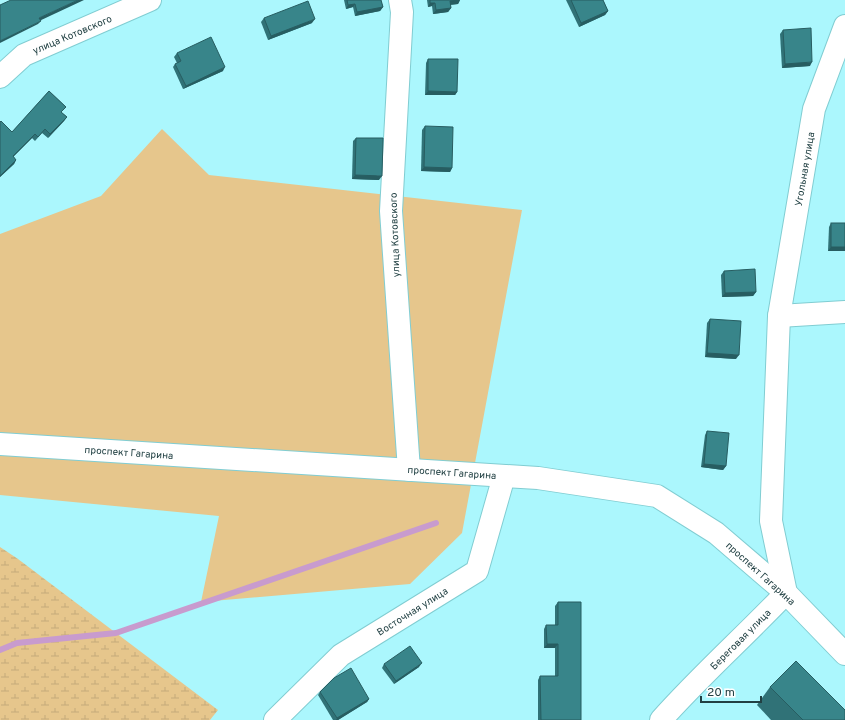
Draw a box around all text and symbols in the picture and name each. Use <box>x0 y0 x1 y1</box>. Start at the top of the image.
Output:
street label: улица Котовского <box>31 13 115 58</box>
street label: Угольная улица <box>793 131 818 208</box>
street label: улица Котовского <box>388 192 403 278</box>
street label: проспект Гагарина <box>84 444 174 463</box>
street label: проспект Гагарина <box>407 464 497 483</box>
street label: проспект Гагарина <box>723 540 797 609</box>
street label: Восточная улица <box>375 585 451 639</box>
street label: Береговая улица <box>708 607 774 673</box>
scale bar <box>701 678 761 704</box>
text: 20 m <box>707 685 735 701</box>

